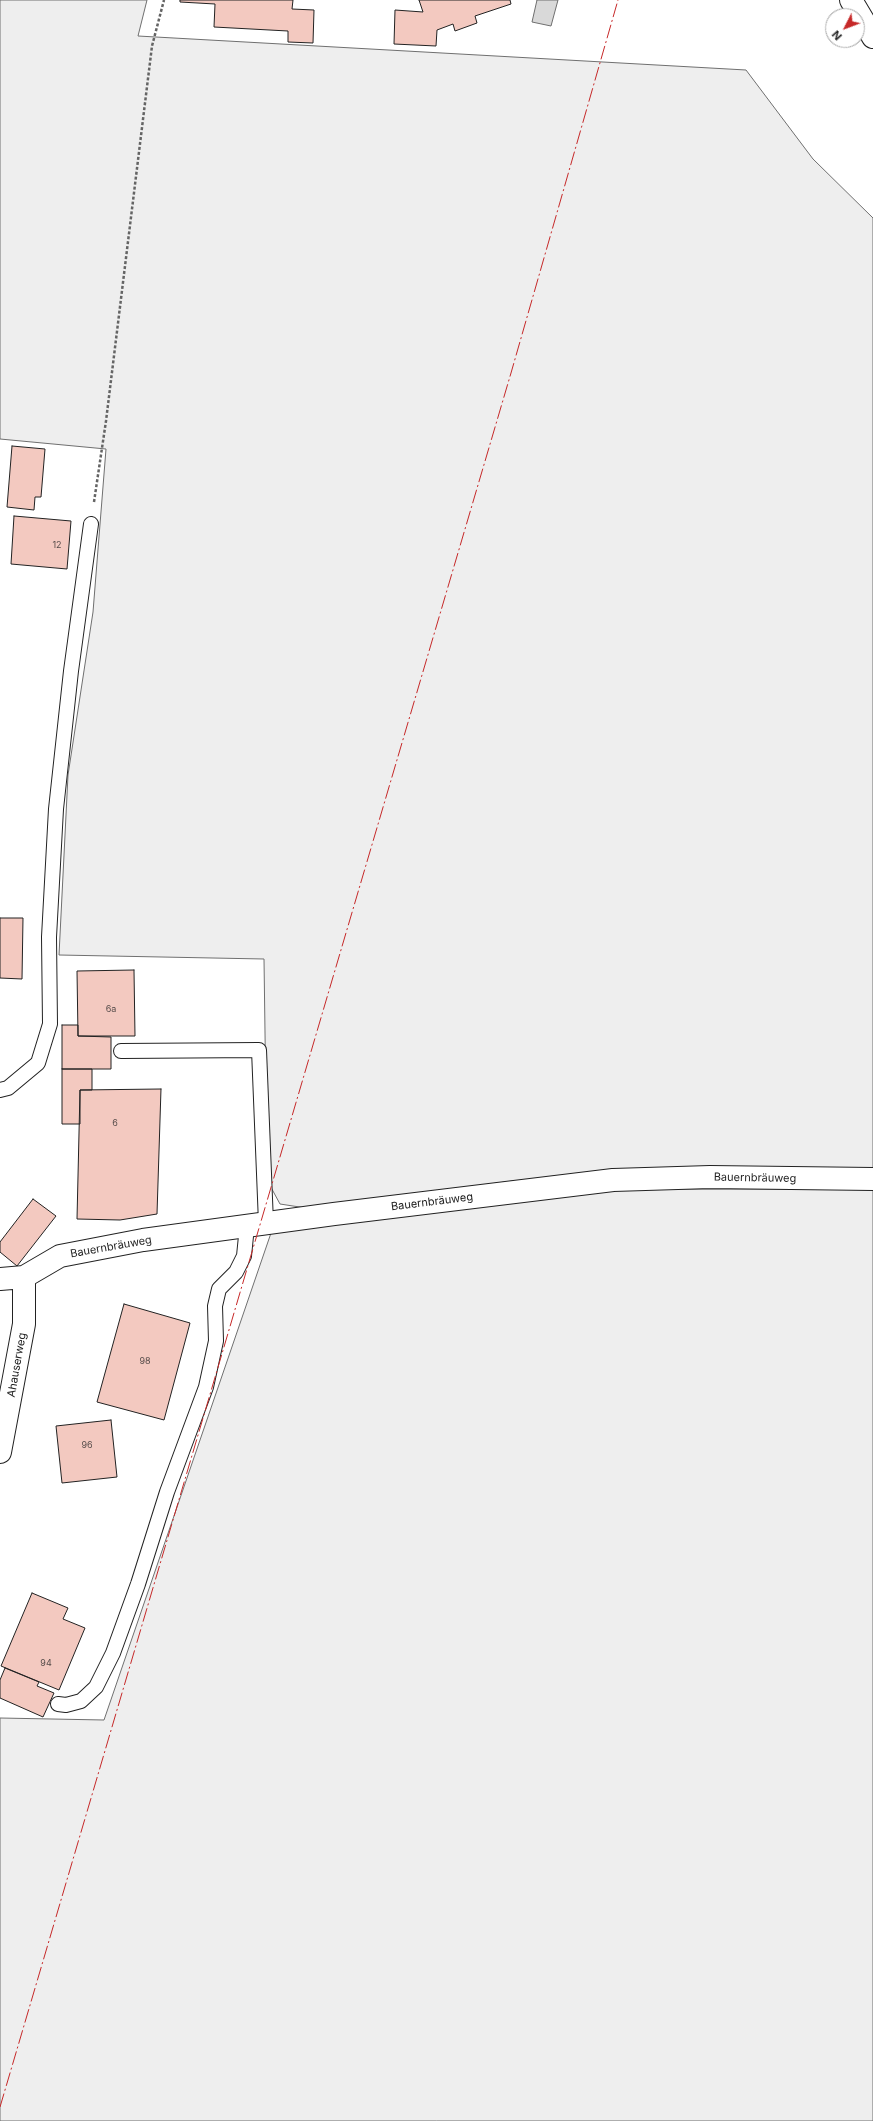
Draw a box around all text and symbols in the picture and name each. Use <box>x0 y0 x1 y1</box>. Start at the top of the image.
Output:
north arrow <box>825 8 865 48</box>
text: N <box>829 28 845 43</box>
house number: 12 <box>52 540 62 550</box>
house number: 6a <box>106 1004 116 1014</box>
house number: 6 <box>112 1118 118 1128</box>
street label: Bauernbräuweg <box>714 1171 796 1185</box>
street label: Bauernbräuweg <box>390 1190 474 1214</box>
street label: Bauernbräuweg <box>69 1233 153 1261</box>
street label: Ahauserweg <box>5 1332 29 1398</box>
house number: 98 <box>139 1356 151 1366</box>
house number: 96 <box>81 1440 93 1450</box>
house number: 94 <box>40 1658 52 1668</box>

